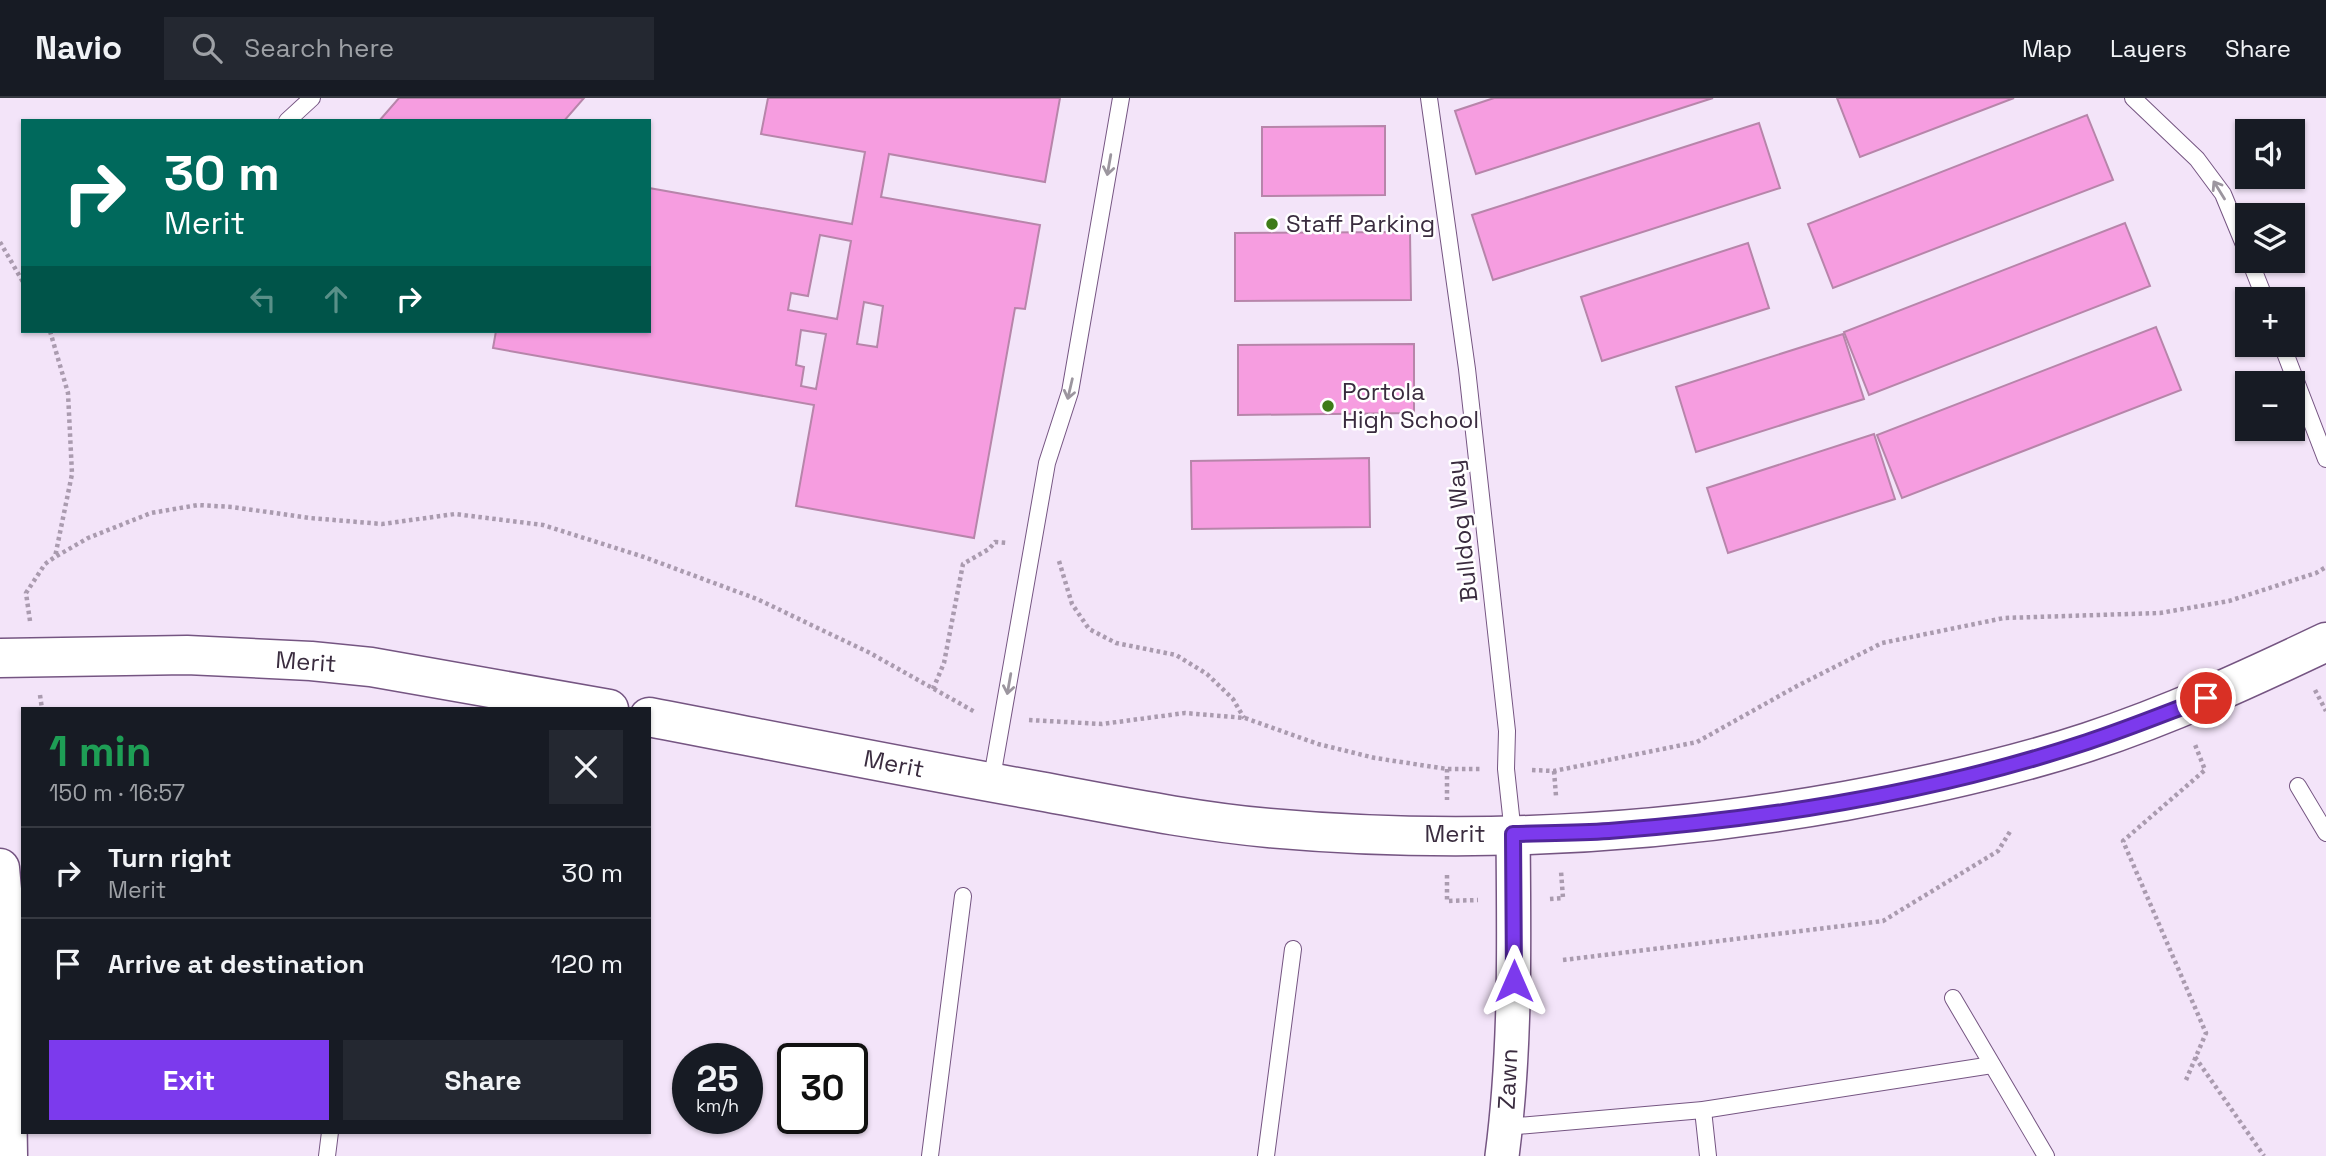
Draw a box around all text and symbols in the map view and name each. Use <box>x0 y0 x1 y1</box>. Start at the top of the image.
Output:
search box <box>164 17 654 80</box>
text: Navio <box>35 27 122 69</box>
icon: search <box>188 29 226 67</box>
text: Search here <box>244 31 394 65</box>
text: Map <box>2022 33 2072 64</box>
text: Layers <box>2110 33 2187 64</box>
text: Share <box>2225 33 2291 64</box>
map controls <box>2235 119 2305 441</box>
button: sound <box>2235 119 2305 189</box>
text: 30 m <box>164 142 280 204</box>
icon: right <box>49 147 140 238</box>
one-way arrow <box>1102 153 1115 176</box>
one-way arrow <box>2211 181 2226 200</box>
text: Merit <box>164 203 245 243</box>
button: layers <box>2235 203 2305 273</box>
place label: Staff Parking <box>1286 208 1435 239</box>
marker: Staff Parking <box>1264 216 1280 232</box>
icon: left <box>244 280 282 318</box>
icon: ahead <box>317 280 355 318</box>
icon: right <box>390 280 428 318</box>
button: + <box>2235 287 2305 357</box>
button: − <box>2235 371 2305 441</box>
place label: Portola High School <box>1342 376 1479 435</box>
one-way arrow <box>1062 377 1076 400</box>
marker: Portola High School <box>1320 398 1336 414</box>
street label: Bulldog Way <box>1439 458 1484 604</box>
street label: Merit <box>275 644 338 679</box>
pin <box>2176 668 2236 728</box>
one-way arrow <box>1002 672 1015 694</box>
icon: arrive <box>2187 679 2225 717</box>
text: 1 min <box>49 725 152 778</box>
button: close <box>549 730 623 804</box>
street label: Merit <box>861 742 927 785</box>
text: 150 m · 16:57 <box>49 778 185 808</box>
street label: Merit <box>1425 818 1485 849</box>
text: Turn right <box>108 841 232 875</box>
icon: right <box>49 854 87 892</box>
text: 30 m <box>562 856 623 890</box>
text: Merit <box>108 875 166 905</box>
position arrow <box>1477 944 1551 1018</box>
icon: arrive <box>49 945 87 983</box>
text: Arrive at destination <box>108 947 365 981</box>
text: 120 m <box>551 947 623 981</box>
button: Exit <box>49 1040 329 1120</box>
button: Share <box>343 1040 623 1120</box>
speed limit sign: 30 <box>777 1043 868 1134</box>
street label: Zawn <box>1490 1048 1525 1110</box>
text: 25 <box>697 1057 738 1101</box>
text: km/h <box>696 1094 739 1117</box>

